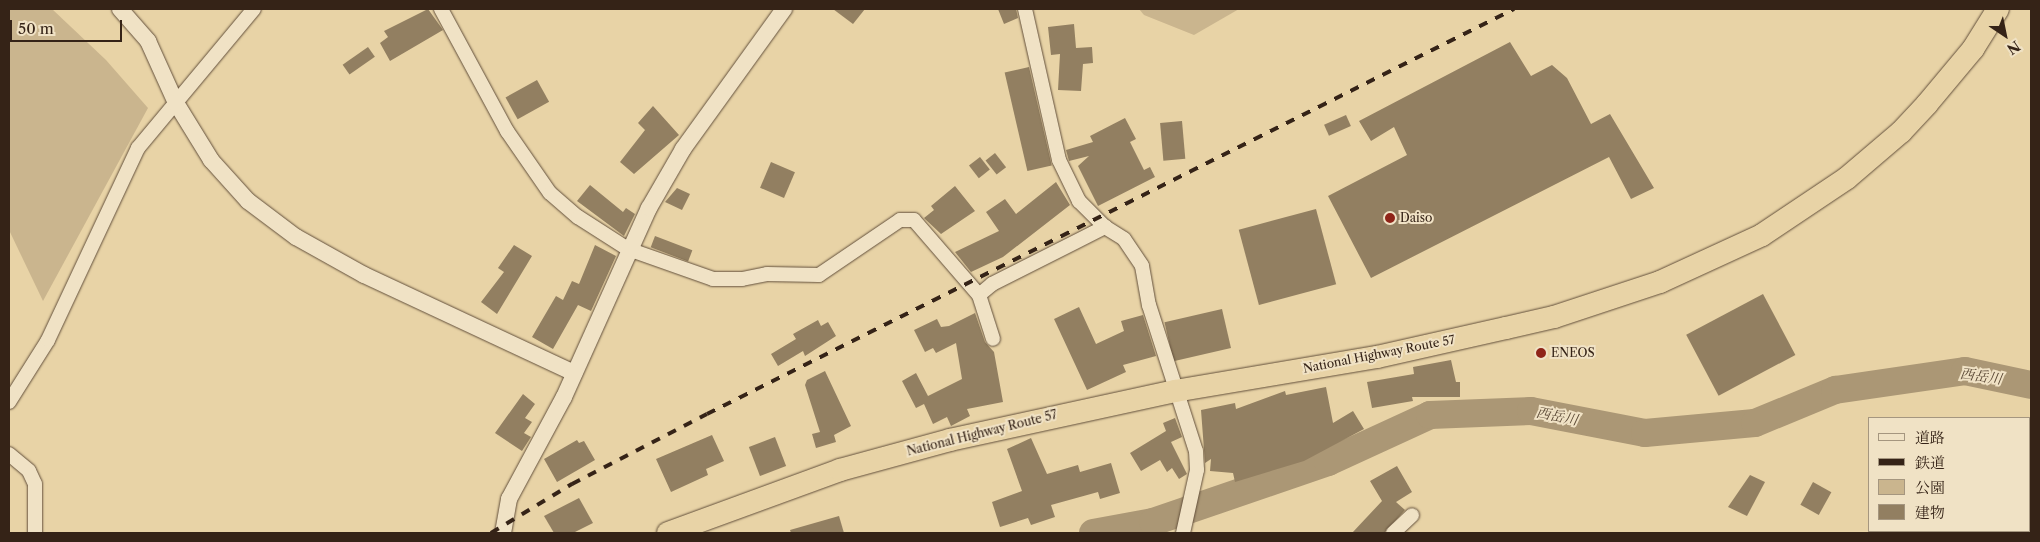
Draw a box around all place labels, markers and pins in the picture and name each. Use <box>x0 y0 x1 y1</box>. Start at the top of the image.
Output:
place label: Daiso <box>1400 211 1432 225</box>
marker: Daiso <box>1384 212 1396 224</box>
place label: ENEOS <box>1551 346 1595 360</box>
marker: ENEOS <box>1535 347 1547 359</box>

